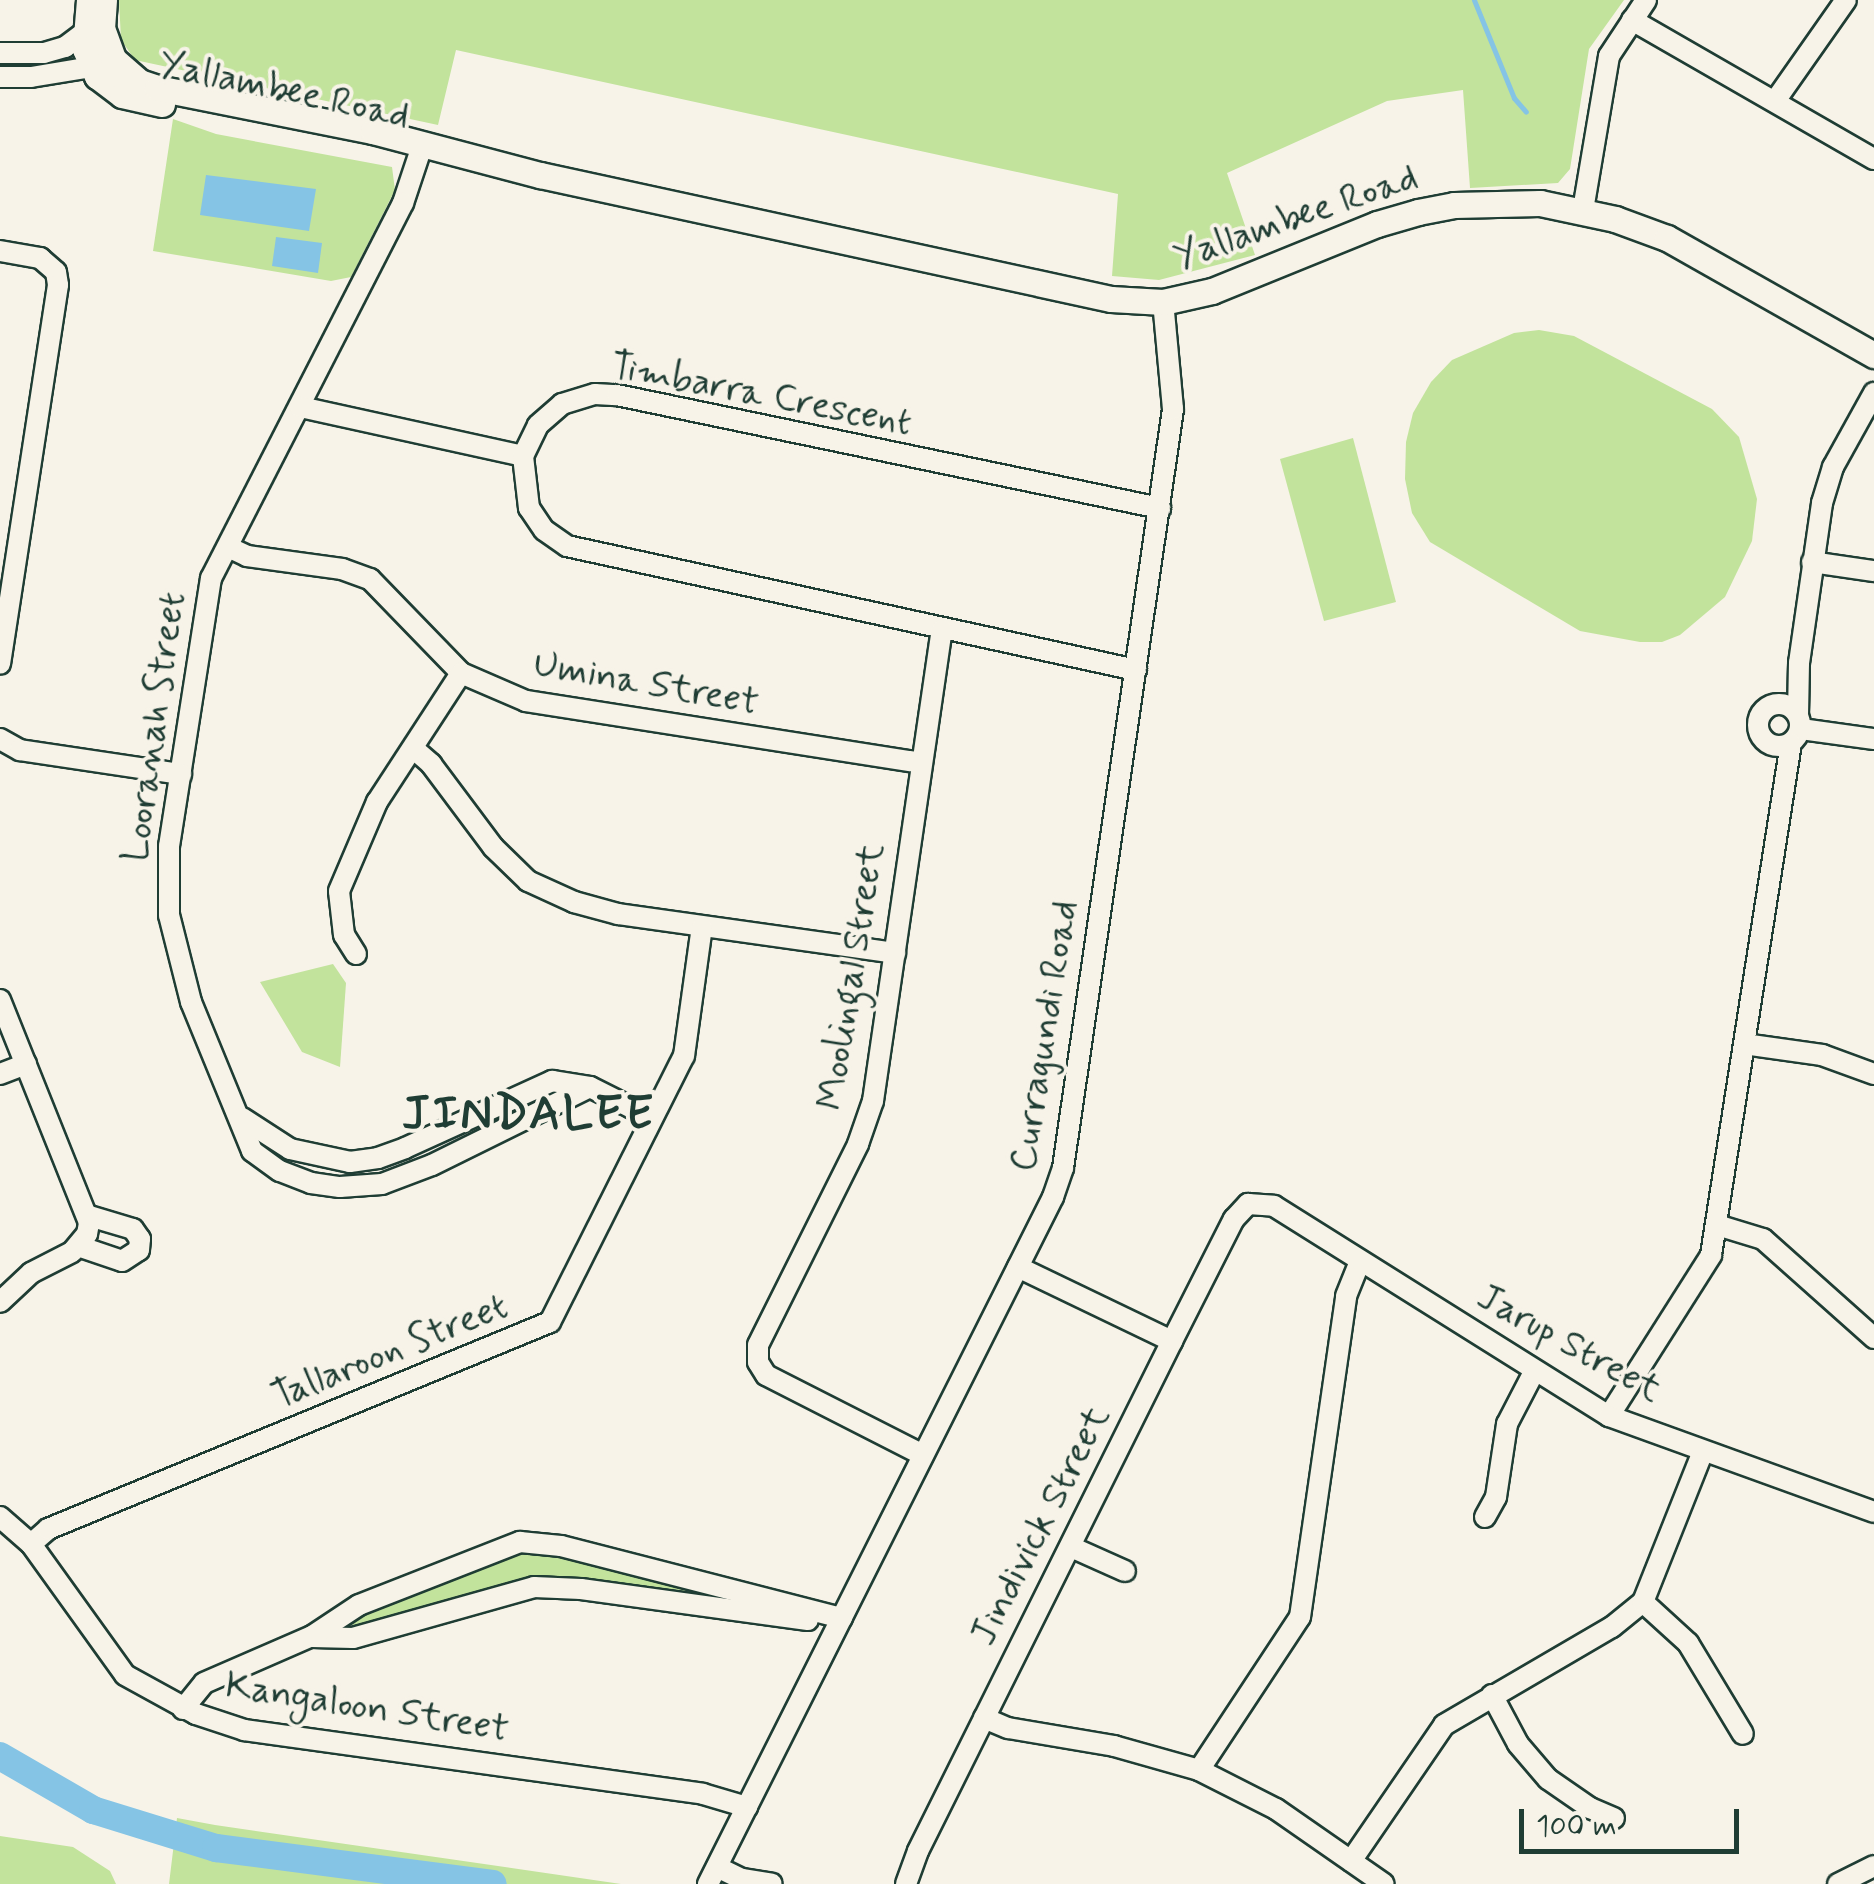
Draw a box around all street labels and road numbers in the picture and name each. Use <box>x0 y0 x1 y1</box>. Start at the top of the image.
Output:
street label: Yallambee Road <box>156 43 412 139</box>
street label: Yallambee Road <box>1170 155 1422 281</box>
street label: Timbarra Crescent <box>604 343 918 447</box>
street label: Looranah Street <box>113 586 197 868</box>
street label: Umina Street <box>531 642 761 726</box>
street label: Moolingal Street <box>808 840 896 1114</box>
street label: Curragundi Road <box>1001 899 1089 1173</box>
street label: Jarup Street <box>1469 1275 1669 1413</box>
street label: Tallaroon Street <box>263 1283 517 1421</box>
street label: Jindivick Street <box>961 1399 1121 1653</box>
street label: Kangaloon Street <box>223 1663 511 1753</box>

